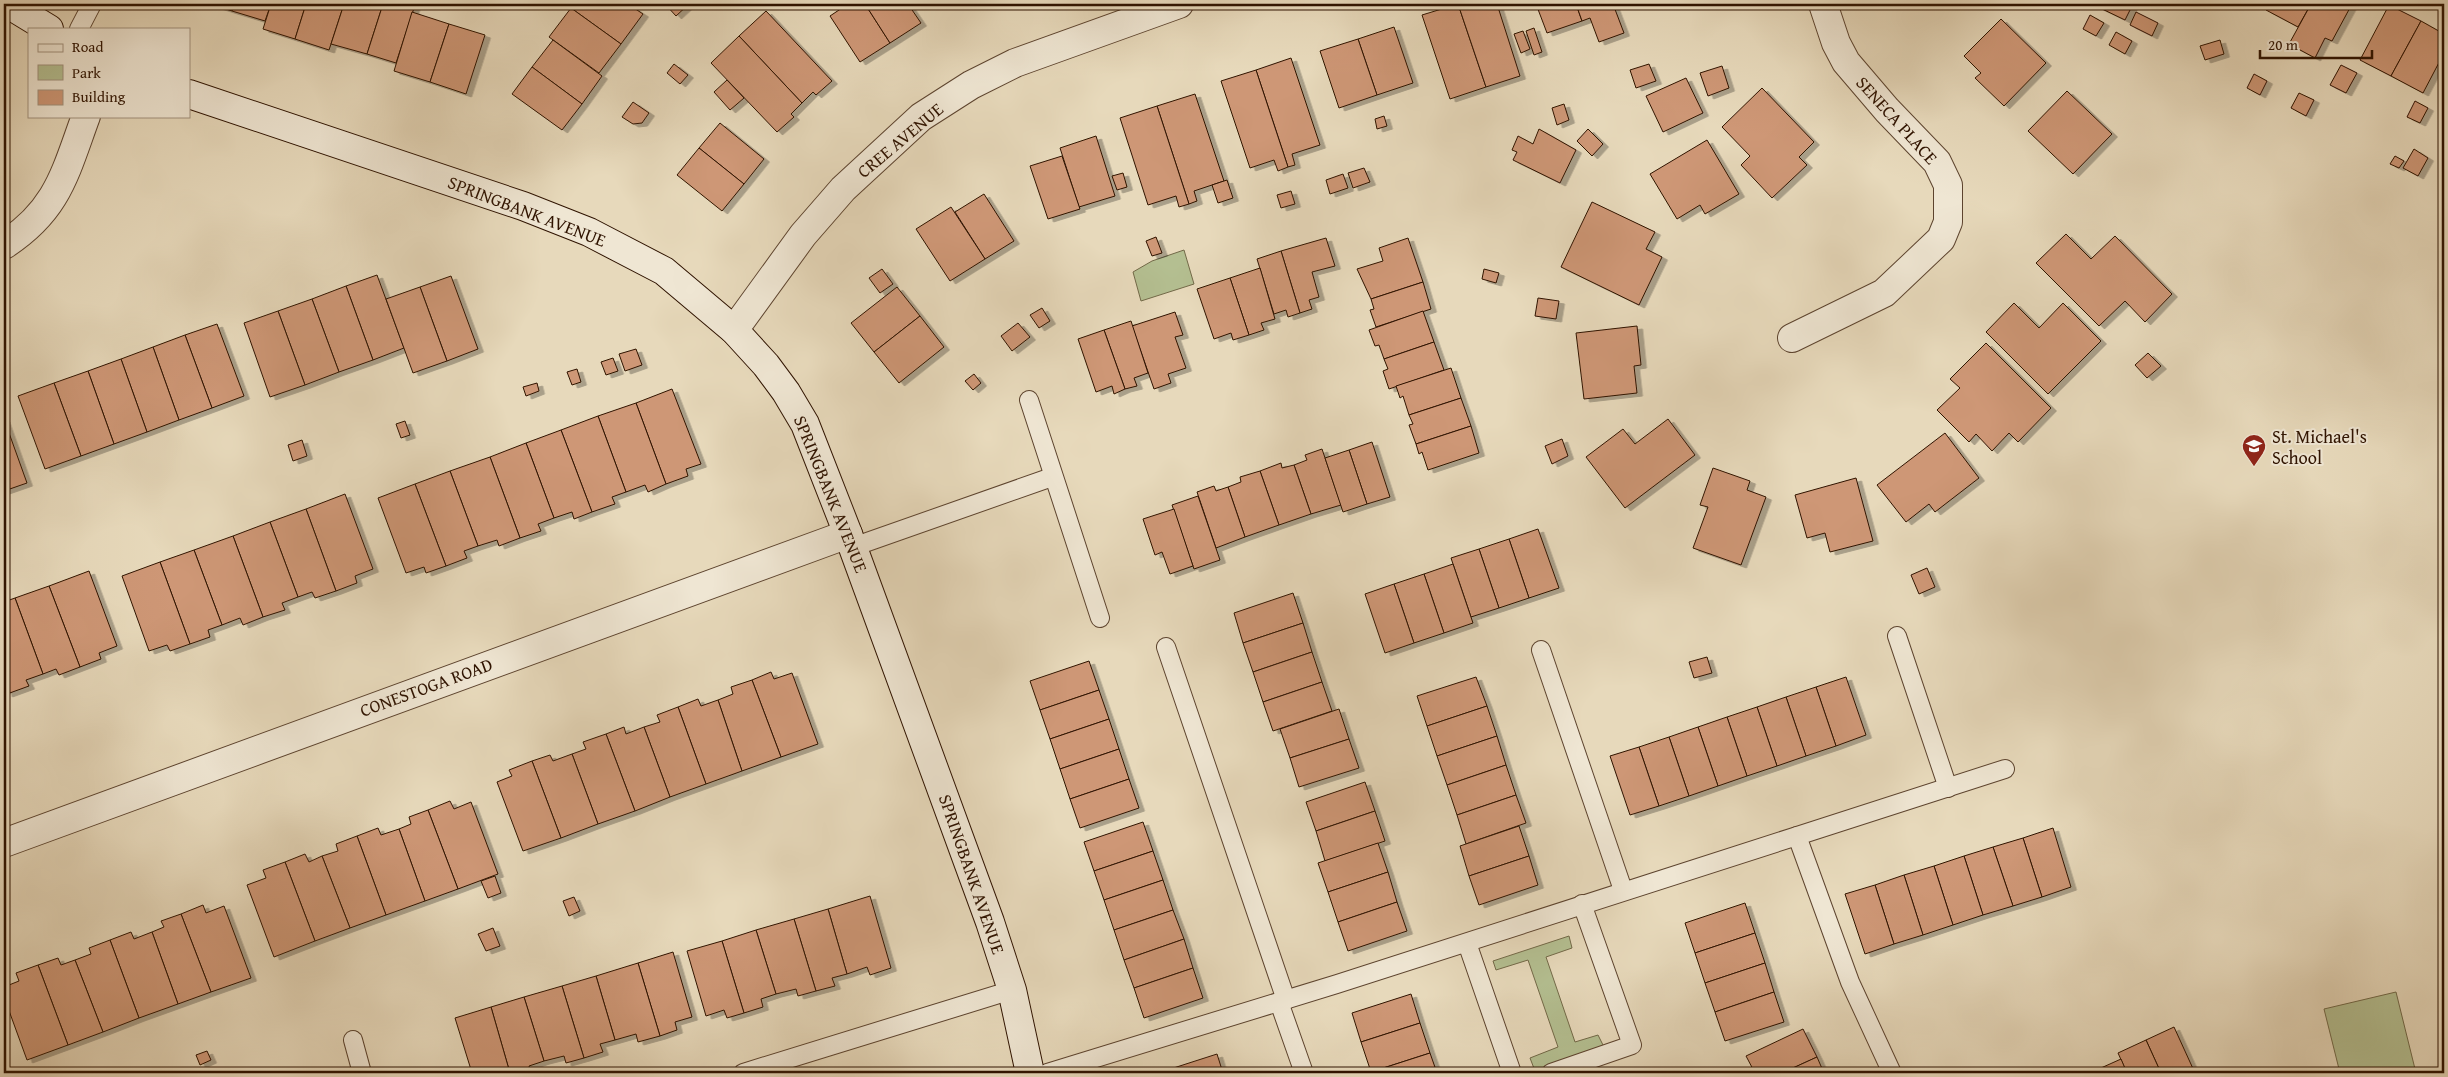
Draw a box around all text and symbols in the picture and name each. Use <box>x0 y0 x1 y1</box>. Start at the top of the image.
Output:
legend <box>28 28 190 118</box>
scale bar <box>2260 28 2373 60</box>
text: 20 m <box>2268 34 2299 55</box>
text: Road <box>72 36 103 57</box>
text: Park <box>72 62 101 83</box>
street label: SENECA PLACE <box>1850 70 1944 170</box>
text: Building <box>72 86 126 107</box>
street label: CREE AVENUE <box>851 96 949 184</box>
street label: SPRINGBANK AVENUE <box>444 168 610 254</box>
street label: SPRINGBANK AVENUE <box>787 411 875 577</box>
place label: St. Michael's School <box>2272 423 2367 471</box>
school or university icon: St. Michael's School <box>2241 433 2267 467</box>
street label: CONESTOGA ROAD <box>356 650 496 724</box>
street label: SPRINGBANK AVENUE <box>932 790 1012 958</box>

